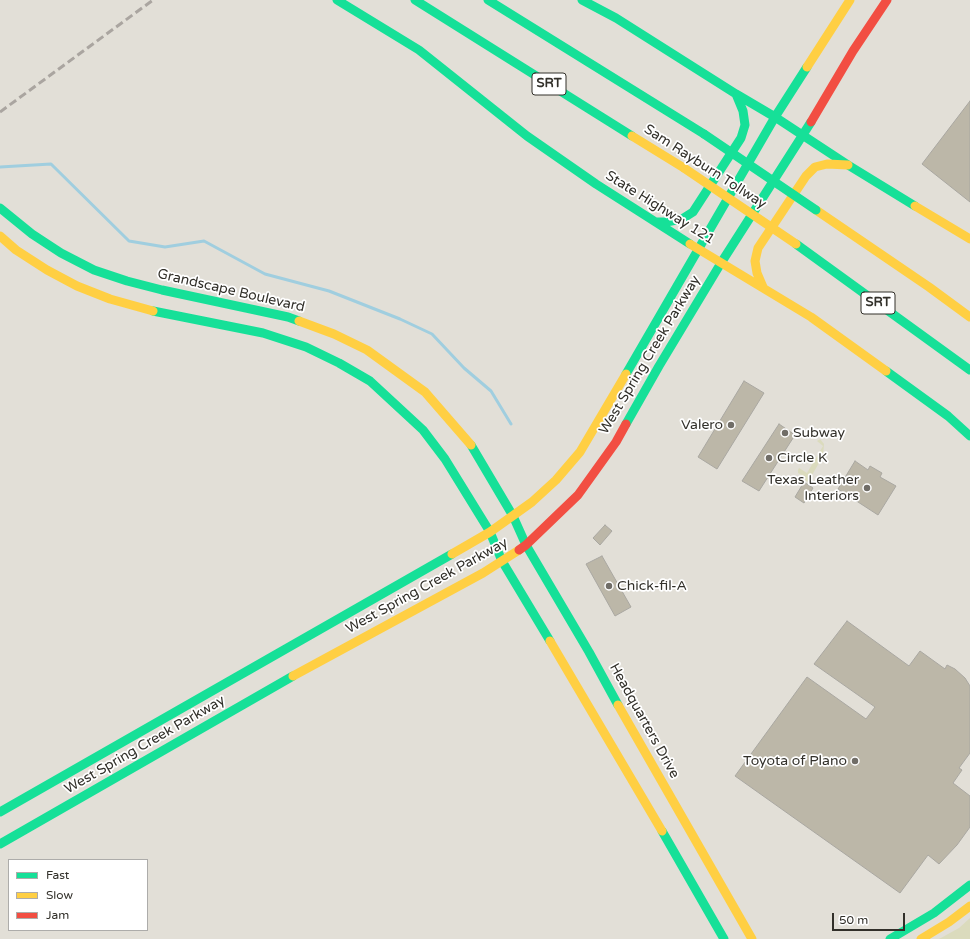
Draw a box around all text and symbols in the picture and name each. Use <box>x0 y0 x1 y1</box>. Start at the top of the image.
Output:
road number: SRT <box>532 73 566 95</box>
street label: Sam Rayburn Tollway <box>641 121 769 213</box>
street label: State Highway 121 <box>602 168 718 248</box>
street label: Grandscape Boulevard <box>156 266 306 316</box>
street label: West Spring Creek Parkway <box>596 273 704 437</box>
road number: SRT <box>861 292 895 314</box>
place label: Valero <box>681 417 723 433</box>
marker: Valero <box>726 420 736 430</box>
place label: Subway <box>793 425 845 441</box>
marker: Subway <box>780 428 790 438</box>
place label: Circle K <box>777 450 827 466</box>
marker: Circle K <box>764 453 774 463</box>
place label: Texas Leather Interiors <box>767 472 859 504</box>
marker: Texas Leather Interiors <box>862 483 872 493</box>
street label: West Spring Creek Parkway <box>343 534 511 638</box>
place label: Chick-fil-A <box>617 578 687 594</box>
marker: Chick-fil-A <box>604 581 614 591</box>
street label: Headquarters Drive <box>605 661 683 781</box>
street label: West Spring Creek Parkway <box>62 692 228 798</box>
place label: Toyota of Plano <box>743 753 847 769</box>
marker: Toyota of Plano <box>850 756 860 766</box>
legend <box>8 859 148 931</box>
text: Fast <box>46 868 69 882</box>
text: Slow <box>46 888 73 902</box>
scale bar <box>834 905 907 931</box>
text: Jam <box>46 908 69 922</box>
text: 50 m <box>839 913 868 927</box>

